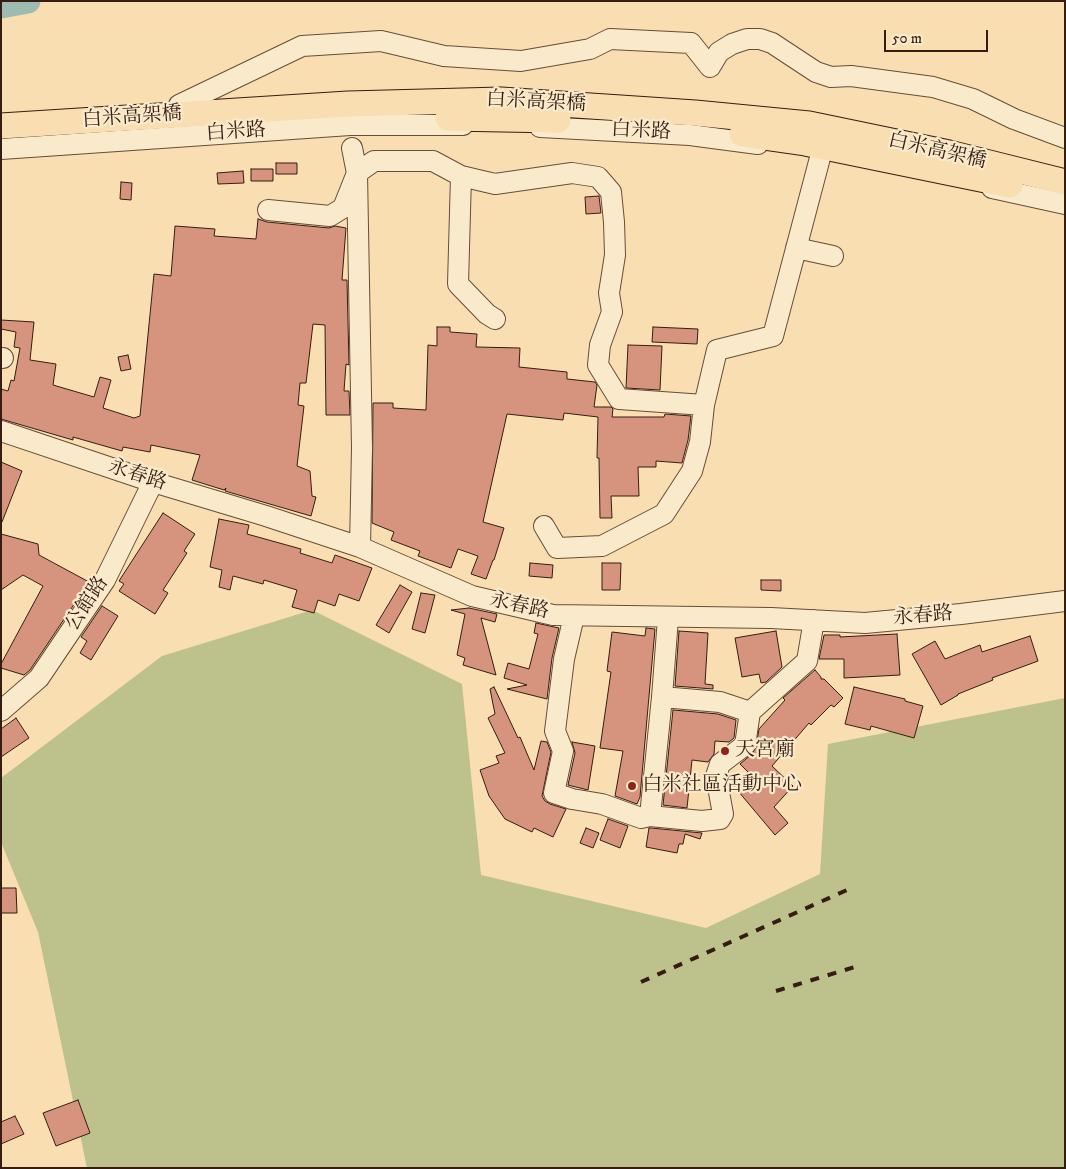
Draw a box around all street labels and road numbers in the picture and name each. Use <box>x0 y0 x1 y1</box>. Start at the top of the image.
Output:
street label: 白米高架橋 <box>485 88 587 118</box>
street label: 白米高架橋 <box>81 103 183 133</box>
street label: 白米路 <box>610 118 672 146</box>
street label: 白米路 <box>205 119 267 147</box>
street label: 白米高架橋 <box>886 129 988 175</box>
street label: 永春路 <box>105 455 169 497</box>
street label: 公館路 <box>62 572 114 636</box>
street label: 永春路 <box>487 589 551 625</box>
street label: 永春路 <box>892 602 954 632</box>

